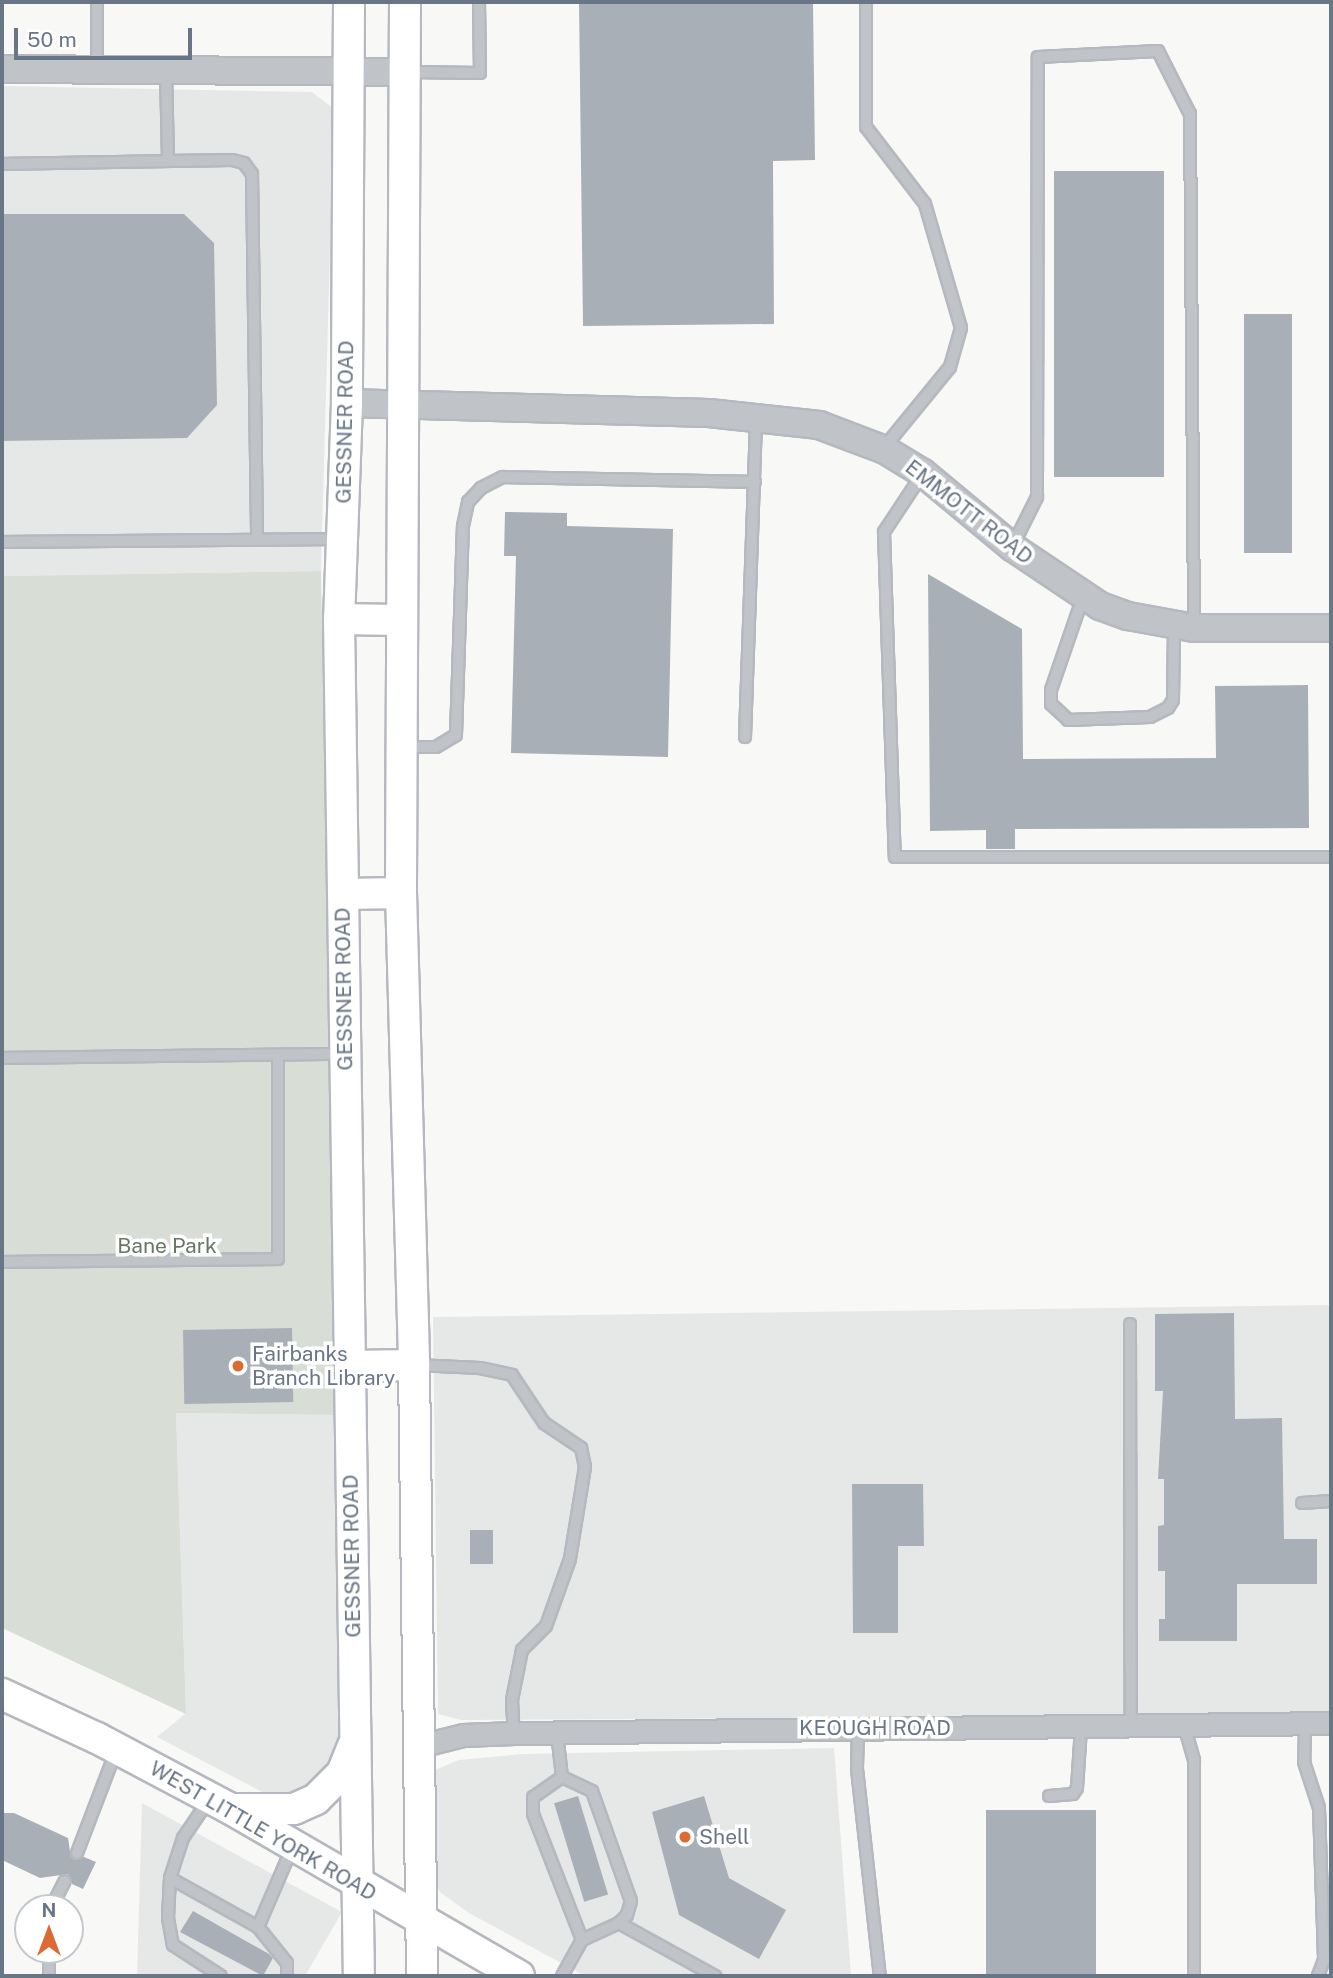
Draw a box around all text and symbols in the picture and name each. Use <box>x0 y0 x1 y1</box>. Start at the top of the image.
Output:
scale bar <box>18 14 196 58</box>
text: 50 m <box>27 27 77 52</box>
street label: GESSNER ROAD <box>331 340 359 504</box>
street label: EMMOTT ROAD <box>900 454 1038 570</box>
street label: GESSNER ROAD <box>330 907 358 1071</box>
park label: Bane Park <box>117 1233 217 1259</box>
place label: Fairbanks Branch Library <box>252 1341 395 1391</box>
marker: Fairbanks Branch Library <box>230 1358 246 1374</box>
street label: GESSNER ROAD <box>338 1474 366 1638</box>
street label: KEOUGH ROAD <box>799 1715 951 1741</box>
street label: WEST LITTLE YORK ROAD <box>145 1756 381 1906</box>
place label: Shell <box>699 1824 749 1850</box>
marker: Shell <box>677 1829 693 1845</box>
north arrow <box>14 1894 84 1964</box>
text: N <box>42 1899 56 1921</box>

